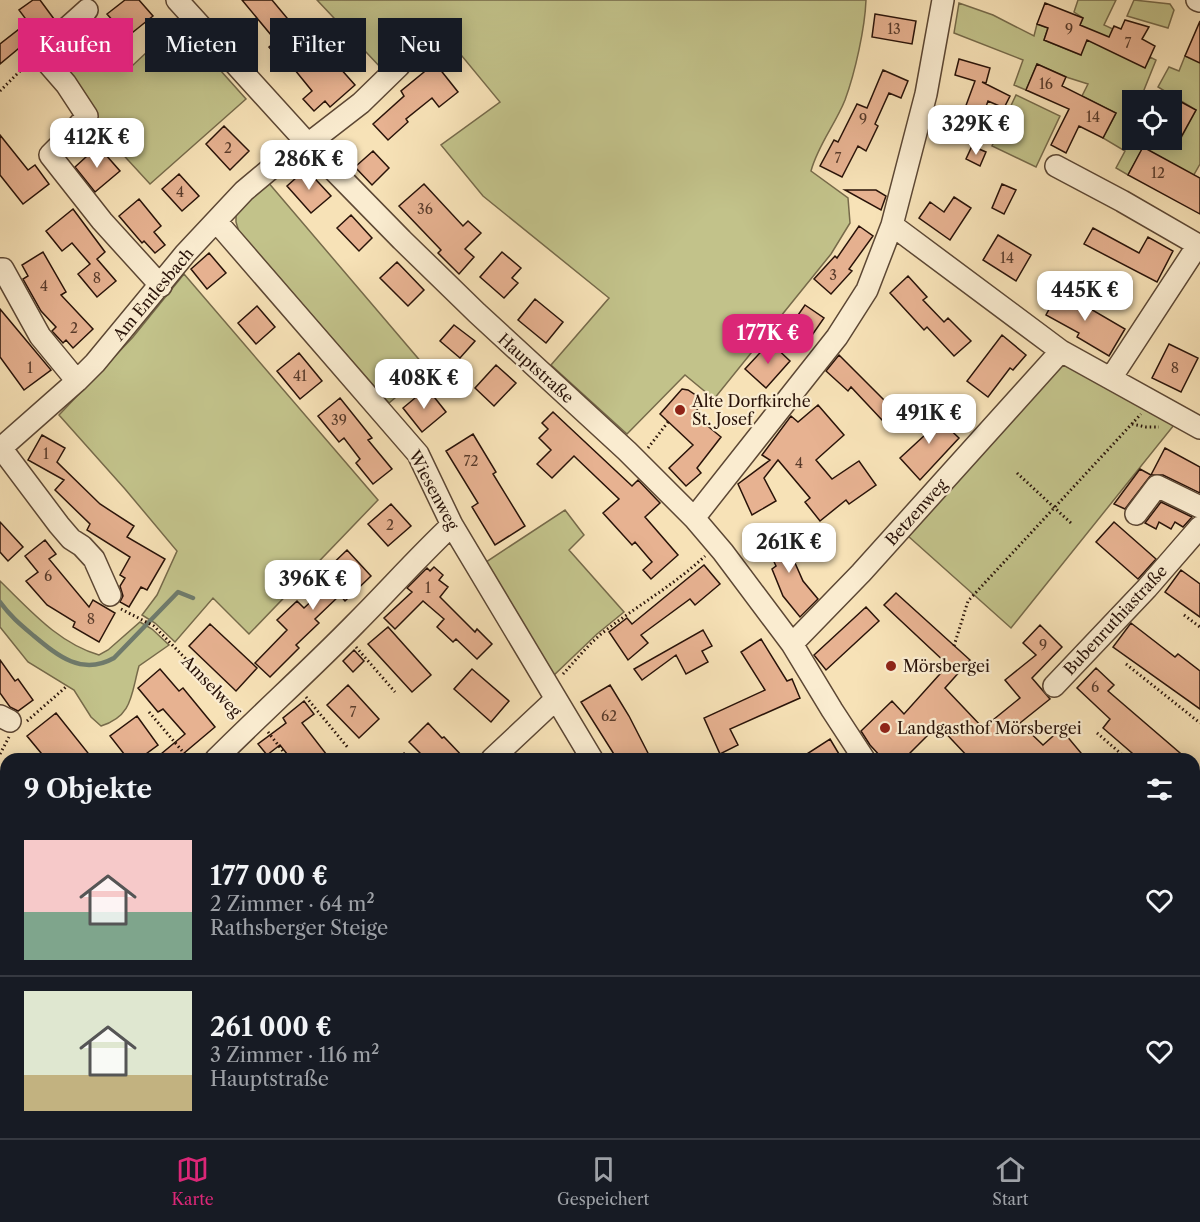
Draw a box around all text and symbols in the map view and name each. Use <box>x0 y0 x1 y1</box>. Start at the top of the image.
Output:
chip: Kaufen <box>18 18 133 72</box>
chip: Mieten <box>145 18 258 72</box>
chip: Filter <box>270 18 366 72</box>
chip: Neu <box>378 18 462 72</box>
house number: 13 <box>887 20 901 38</box>
house number: 9 <box>1065 20 1073 38</box>
house number: 7 <box>1125 34 1132 52</box>
house number: 16 <box>1039 75 1053 93</box>
map controls <box>1122 90 1182 150</box>
button: locate <box>1122 90 1182 150</box>
pin: 329K € <box>927 105 1025 156</box>
house number: 14 <box>1086 108 1100 126</box>
house number: 9 <box>859 110 867 128</box>
text: 329K € <box>942 112 1010 136</box>
pin: 412K € <box>48 118 146 169</box>
text: 412K € <box>64 125 130 149</box>
house number: 2 <box>224 139 232 157</box>
pin: 286K € <box>260 140 358 191</box>
text: 286K € <box>274 147 344 171</box>
house number: 7 <box>835 149 842 167</box>
house number: 12 <box>1151 164 1165 182</box>
house number: 4 <box>176 183 184 201</box>
house number: 36 <box>417 200 433 218</box>
street label: Am Entlesbach <box>108 244 198 345</box>
house number: 14 <box>1000 249 1014 267</box>
house number: 3 <box>829 266 837 284</box>
house number: 8 <box>93 269 101 287</box>
pin: 445K € <box>1036 271 1134 322</box>
house number: 4 <box>40 277 48 295</box>
text: 445K € <box>1051 278 1119 302</box>
pin: 177K € <box>719 314 817 365</box>
house number: 2 <box>70 319 78 337</box>
text: 177K € <box>736 321 800 345</box>
street label: Hauptstraße <box>494 329 578 407</box>
house number: 1 <box>27 359 33 377</box>
pin: 408K € <box>375 359 473 410</box>
house number: 8 <box>1171 359 1179 377</box>
text: 408K € <box>389 366 459 390</box>
house number: 41 <box>293 367 307 385</box>
place label: Alte Dorfkirche St. Josef <box>691 391 811 429</box>
pin: 491K € <box>880 394 978 445</box>
text: 491K € <box>896 401 962 425</box>
marker: Alte Dorfkirche St. Josef <box>673 403 687 417</box>
house number: 39 <box>331 411 347 429</box>
house number: 1 <box>43 445 49 463</box>
street label: Wiesenweg <box>404 446 464 534</box>
house number: 72 <box>464 452 478 470</box>
house number: 4 <box>795 454 803 472</box>
street label: Betzenweg <box>881 474 952 549</box>
house number: 2 <box>386 516 394 534</box>
pin: 261K € <box>740 523 838 574</box>
text: 261K € <box>756 530 822 554</box>
pin: 396K € <box>264 560 362 611</box>
street label: Bubenruthiastraße <box>1059 561 1171 679</box>
house number: 6 <box>44 567 52 585</box>
text: 396K € <box>279 567 347 591</box>
house number: 1 <box>425 579 431 597</box>
house number: 8 <box>87 610 95 628</box>
house number: 9 <box>1039 636 1047 654</box>
street label: Amselweg <box>177 650 246 721</box>
place label: Mörsbergei <box>903 656 990 676</box>
marker: Mörsbergei <box>884 659 898 673</box>
house number: 6 <box>1091 678 1099 696</box>
house number: 7 <box>350 703 357 721</box>
house number: 62 <box>601 707 617 725</box>
place label: Landgasthof Mörsbergei <box>897 718 1082 738</box>
marker: Landgasthof Mörsbergei <box>878 721 892 735</box>
text: 9 Objekte <box>24 773 152 805</box>
icon: filters <box>1143 773 1176 806</box>
text: 177 000 € <box>210 860 328 892</box>
icon: home <box>72 864 144 936</box>
icon: heart <box>1143 884 1176 917</box>
text: 2 Zimmer · 64 m² <box>210 892 375 916</box>
text: Rathsberger Steige <box>210 916 388 940</box>
text: 261 000 € <box>210 1011 332 1043</box>
icon: home <box>72 1015 144 1087</box>
icon: heart <box>1143 1035 1176 1068</box>
text: 3 Zimmer · 116 m² <box>210 1043 379 1067</box>
text: Hauptstraße <box>210 1067 329 1091</box>
tab: Karte <box>172 1153 214 1209</box>
tab: Gespeichert <box>557 1153 649 1209</box>
tab: Start <box>992 1153 1028 1209</box>

